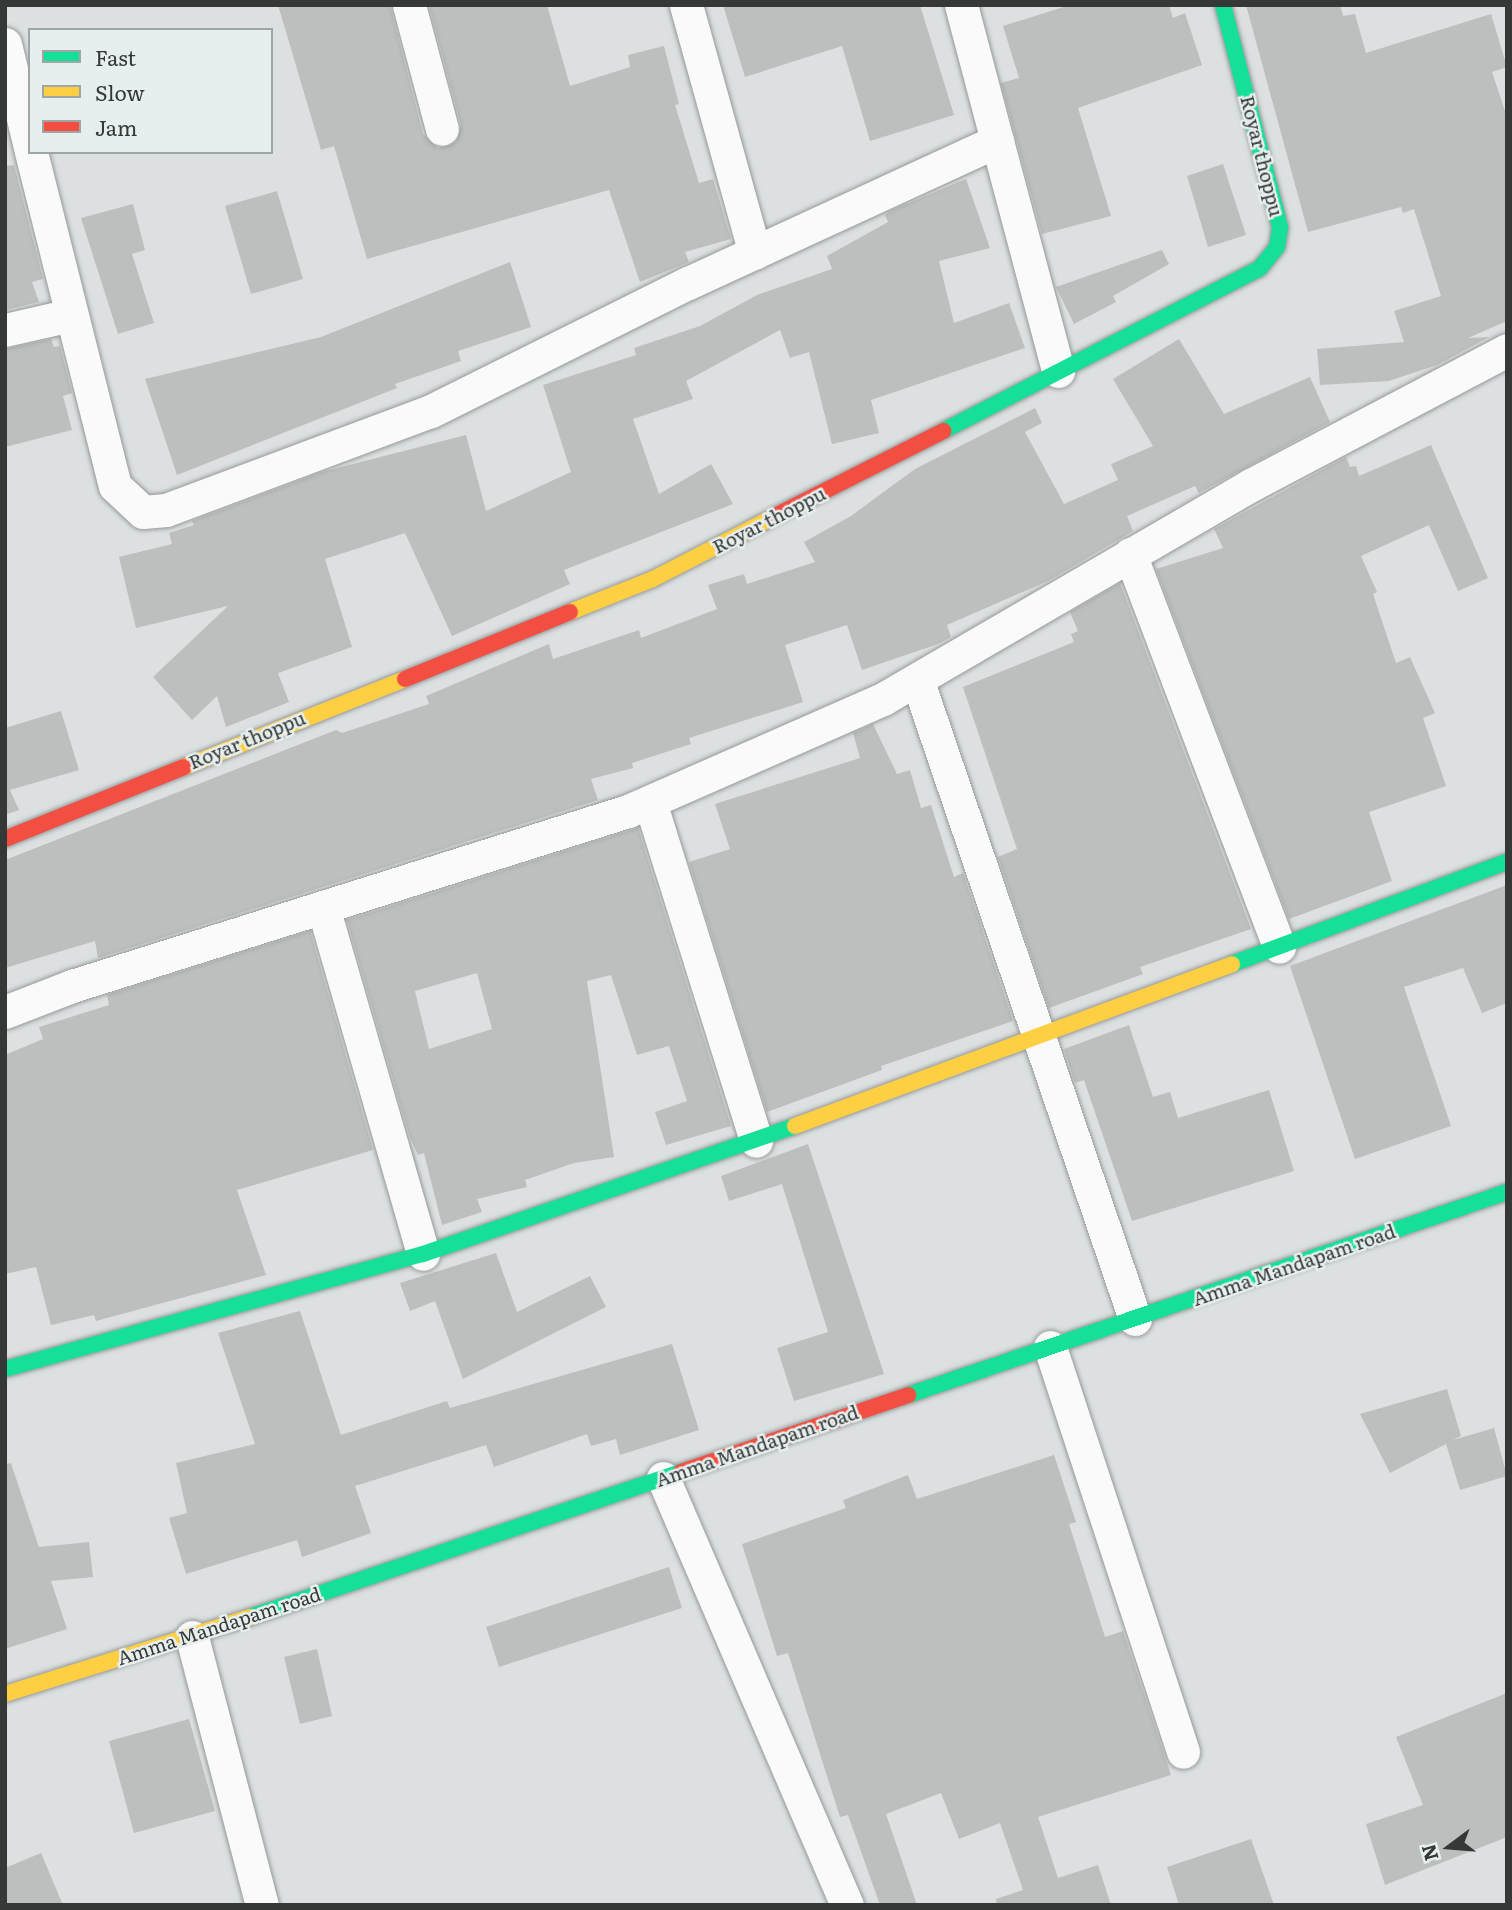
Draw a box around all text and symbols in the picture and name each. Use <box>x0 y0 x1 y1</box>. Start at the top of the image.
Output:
legend <box>28 28 273 154</box>
text: Fast <box>95 41 136 72</box>
text: Slow <box>95 76 145 107</box>
street label: Royar thoppu <box>1236 93 1288 219</box>
text: Jam <box>95 111 137 142</box>
street label: Royar thoppu <box>709 482 829 558</box>
street label: Royar thoppu <box>185 706 309 774</box>
street label: Amma Mandapam road <box>1190 1220 1398 1310</box>
street label: Amma Mandapam road <box>653 1401 861 1491</box>
street label: Amma Mandapam road <box>114 1582 324 1670</box>
north arrow <box>1414 1812 1484 1882</box>
text: N <box>1413 1841 1444 1864</box>

